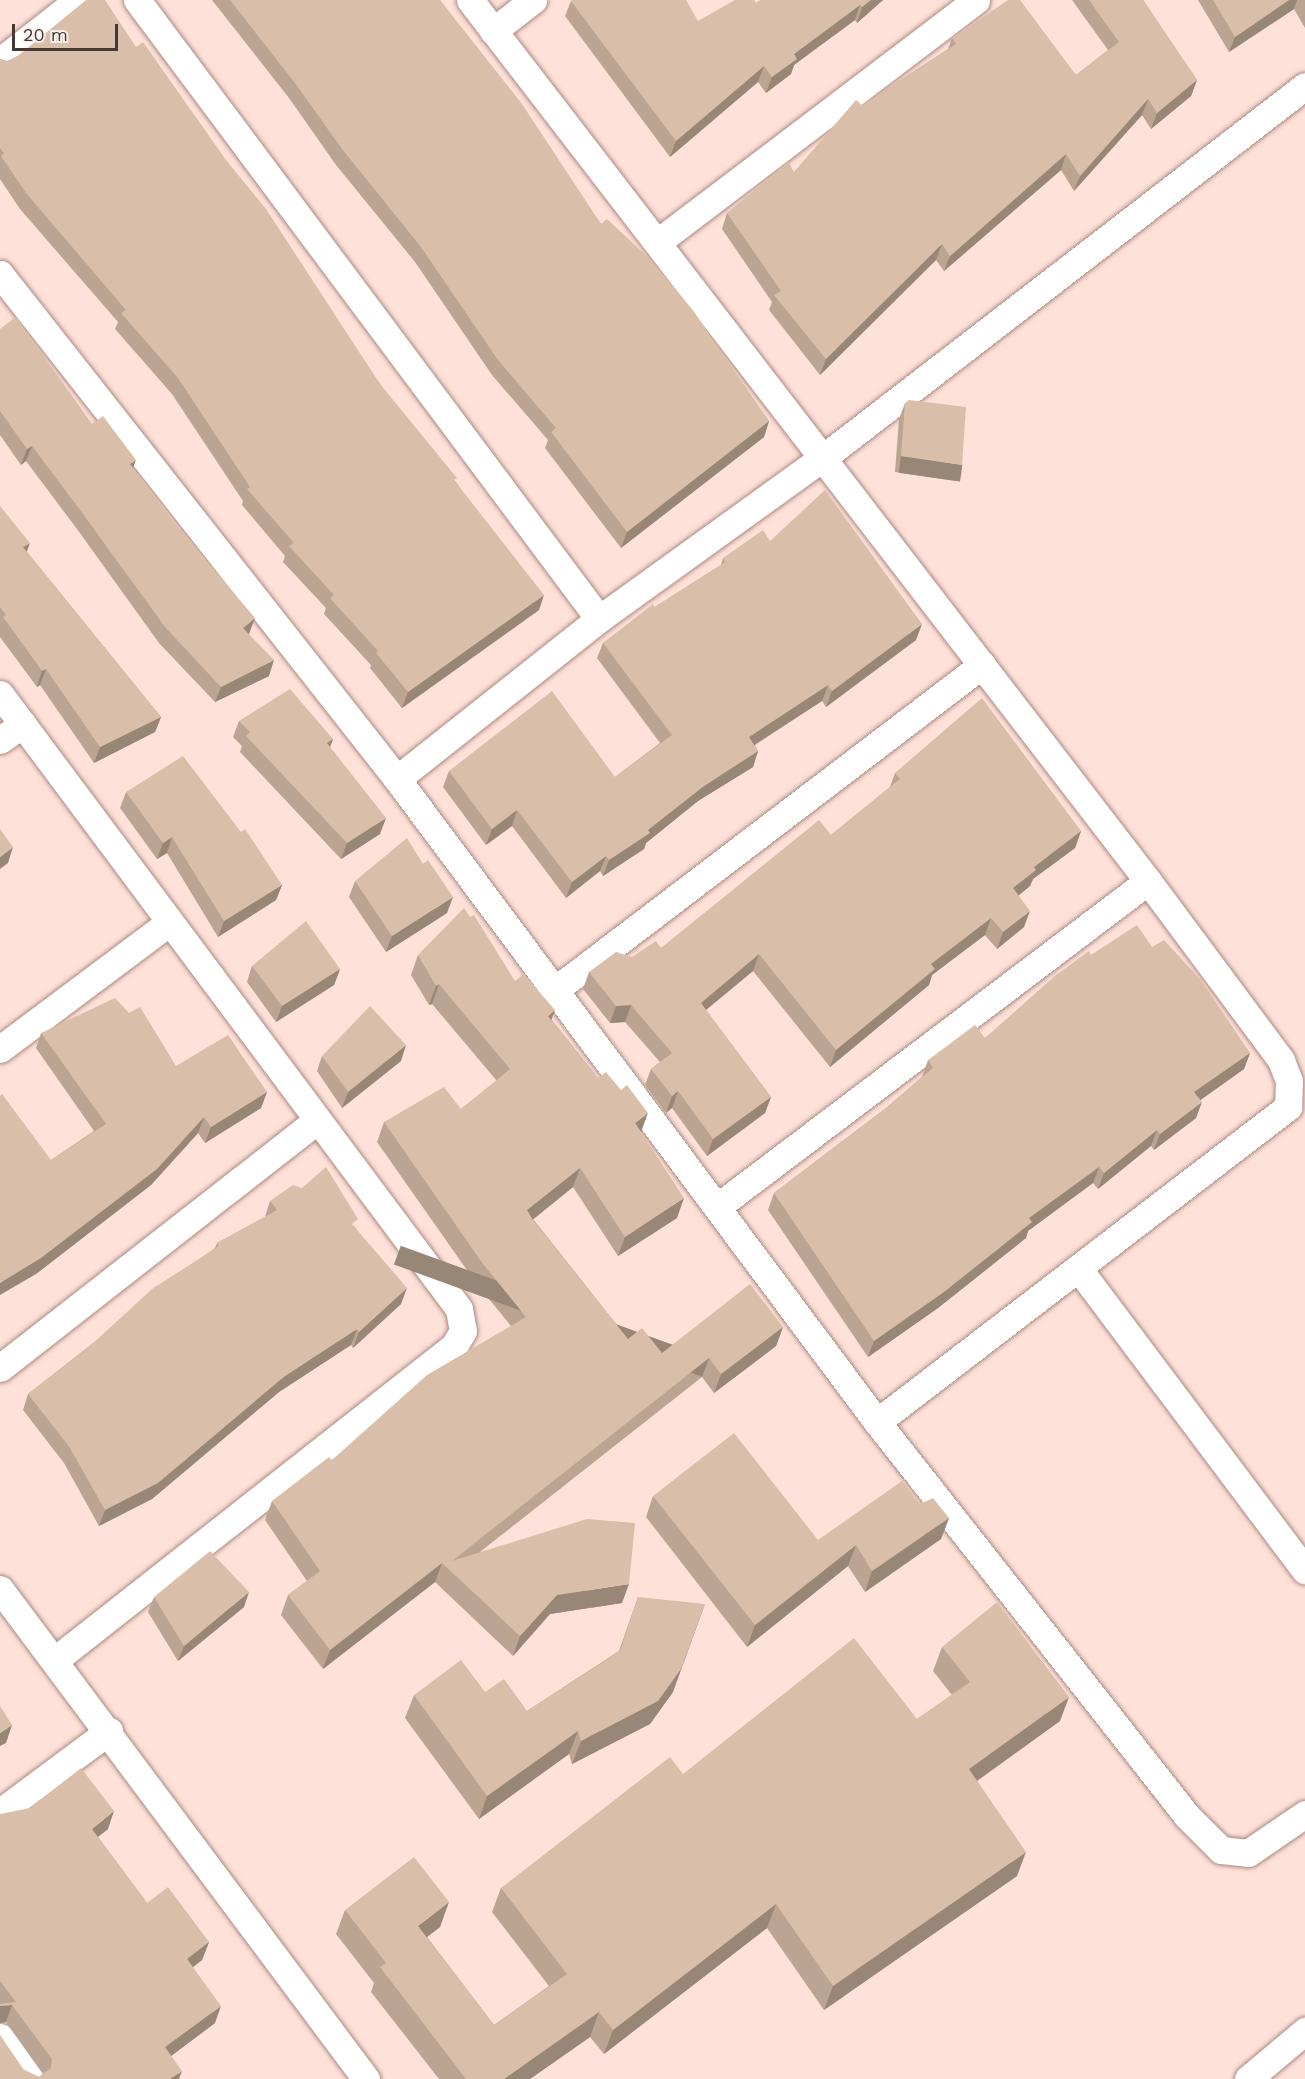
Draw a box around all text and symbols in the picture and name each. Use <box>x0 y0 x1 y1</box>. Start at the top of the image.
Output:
scale bar <box>15 12 122 50</box>
text: 20 m <box>23 24 68 45</box>

